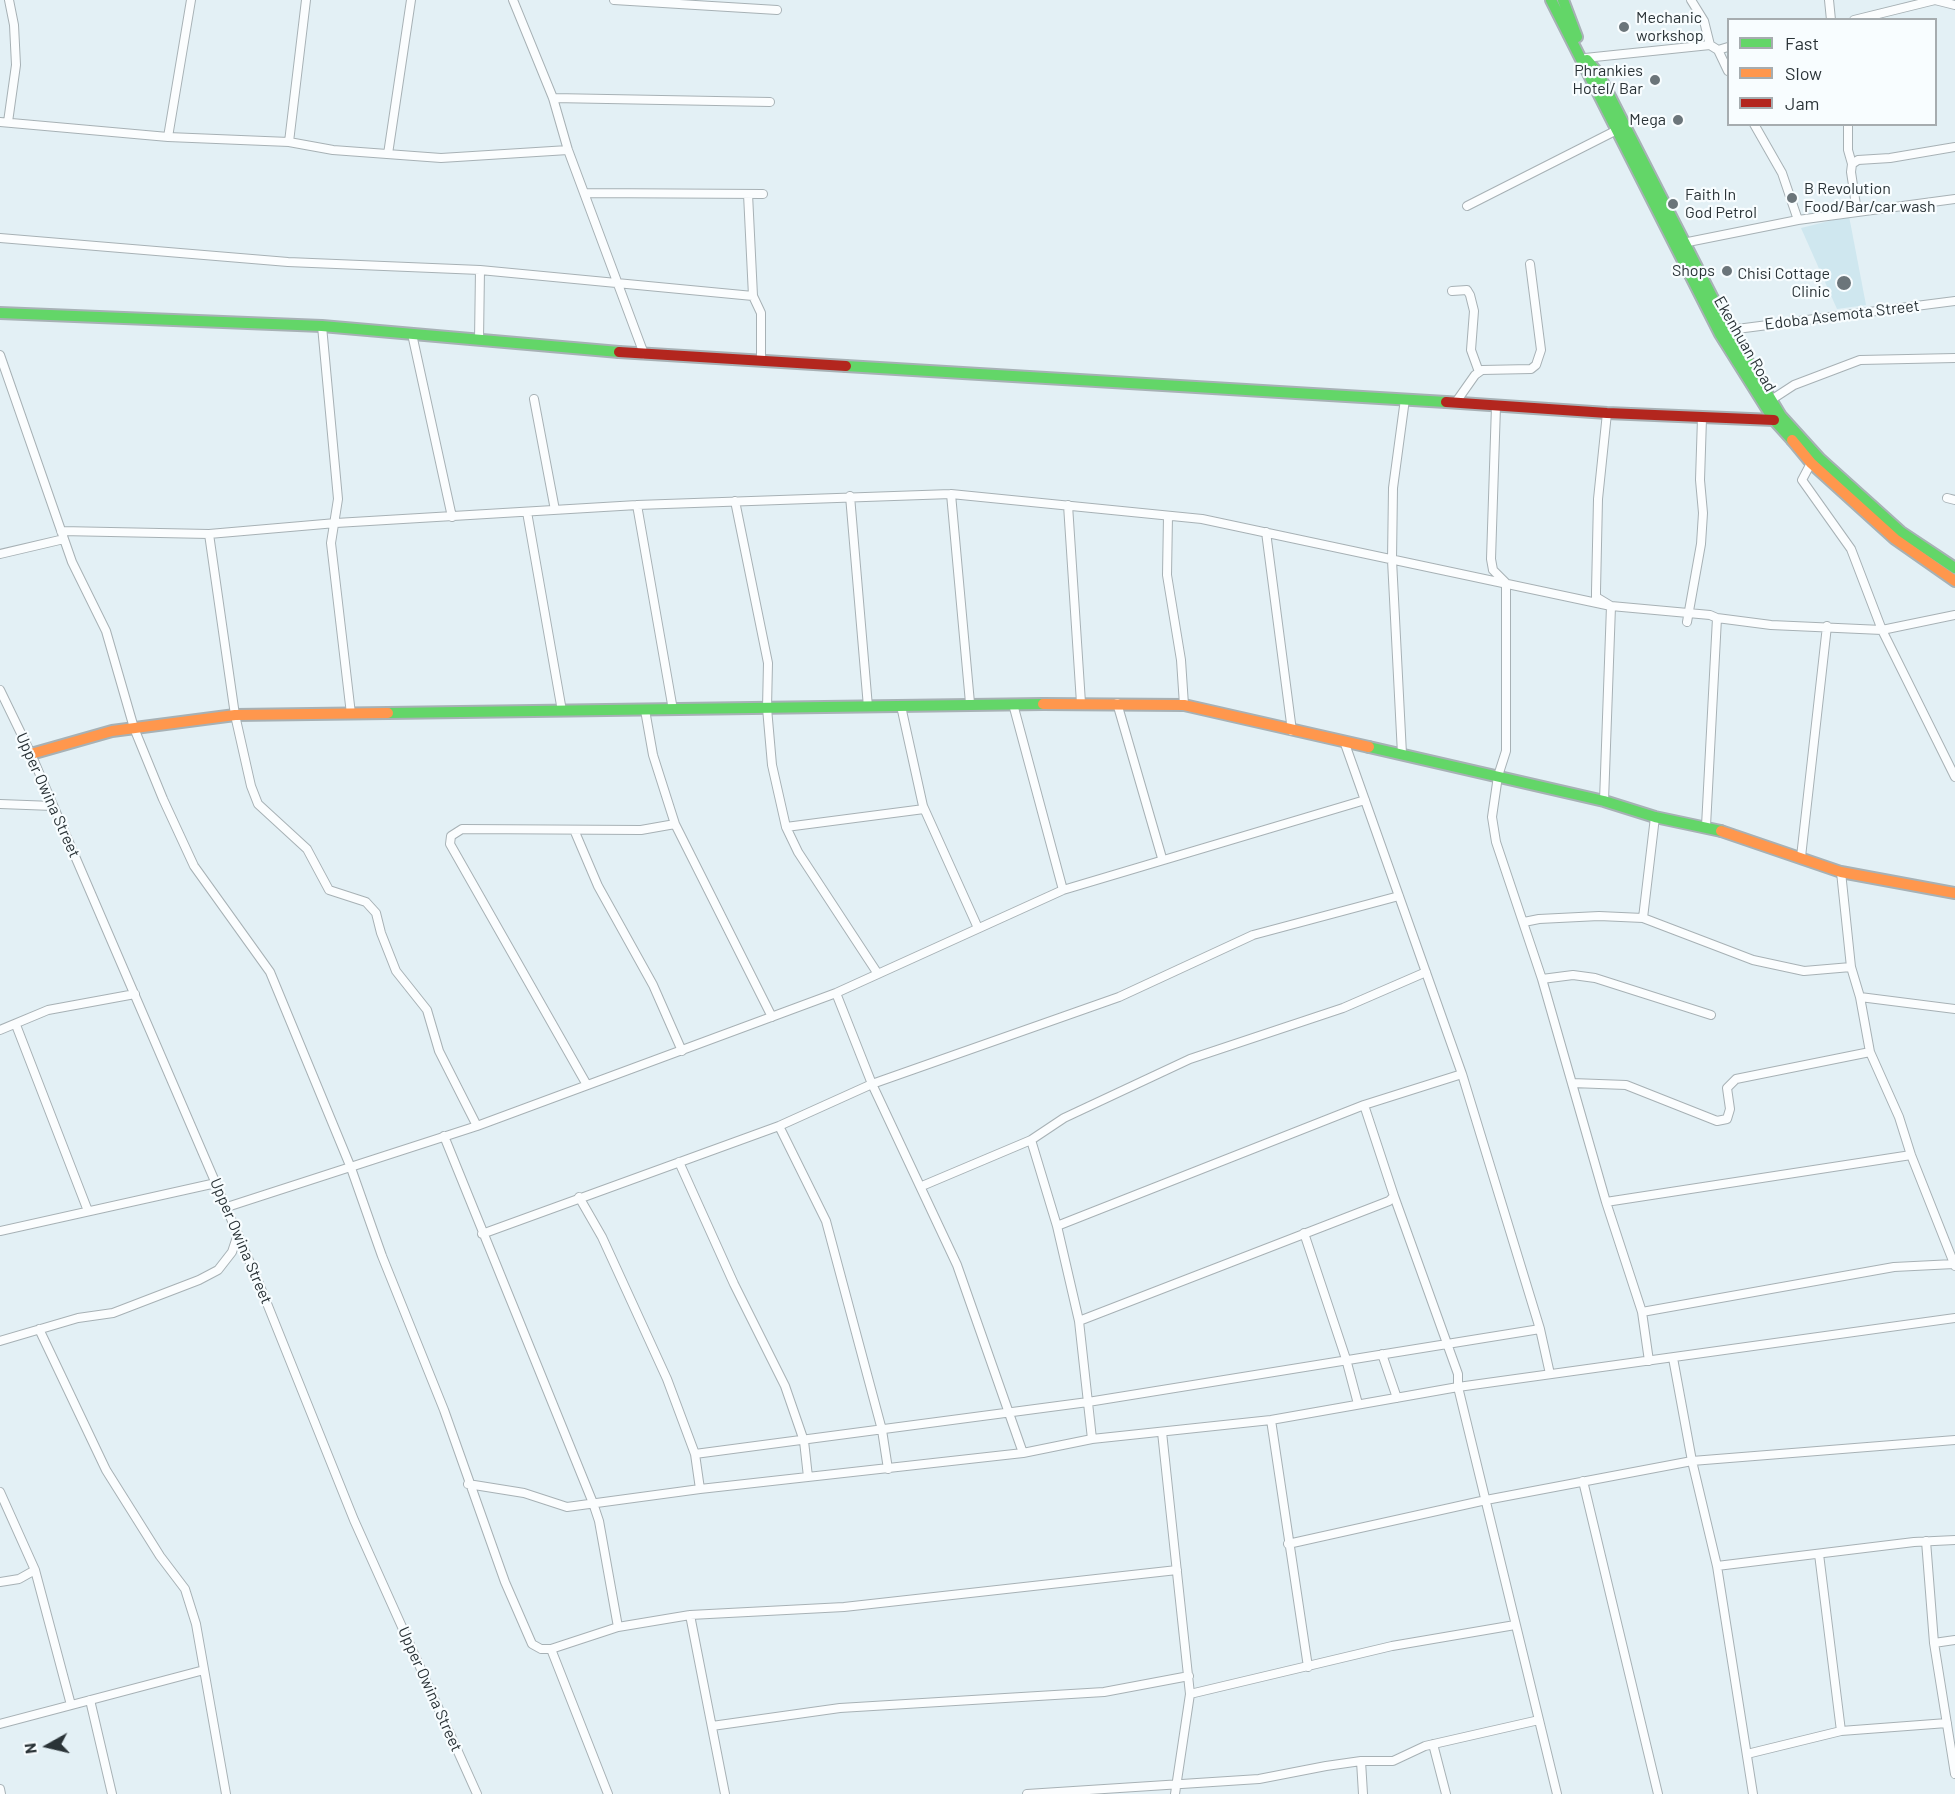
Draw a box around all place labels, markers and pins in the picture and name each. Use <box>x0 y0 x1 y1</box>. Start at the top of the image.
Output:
place label: Mechanic workshop <box>1636 8 1704 46</box>
marker: Mechanic workshop <box>1617 20 1631 34</box>
place label: Phrankies Hotel/ Bar <box>1573 61 1643 99</box>
marker: Phrankies Hotel/ Bar <box>1648 73 1662 87</box>
place label: Mega <box>1629 110 1666 130</box>
marker: Mega <box>1671 113 1685 127</box>
place label: B Revolution Food/Bar/car wash <box>1804 179 1936 217</box>
place label: Faith In God Petrol <box>1685 185 1757 223</box>
marker: B Revolution Food/Bar/car wash <box>1785 191 1799 205</box>
marker: Faith In God Petrol <box>1666 197 1680 211</box>
place label: Shops <box>1672 261 1715 281</box>
marker: Shops <box>1720 264 1734 278</box>
place label: Chisi Cottage Clinic <box>1737 264 1830 302</box>
marker: Chisi Cottage Clinic <box>1835 274 1853 292</box>

